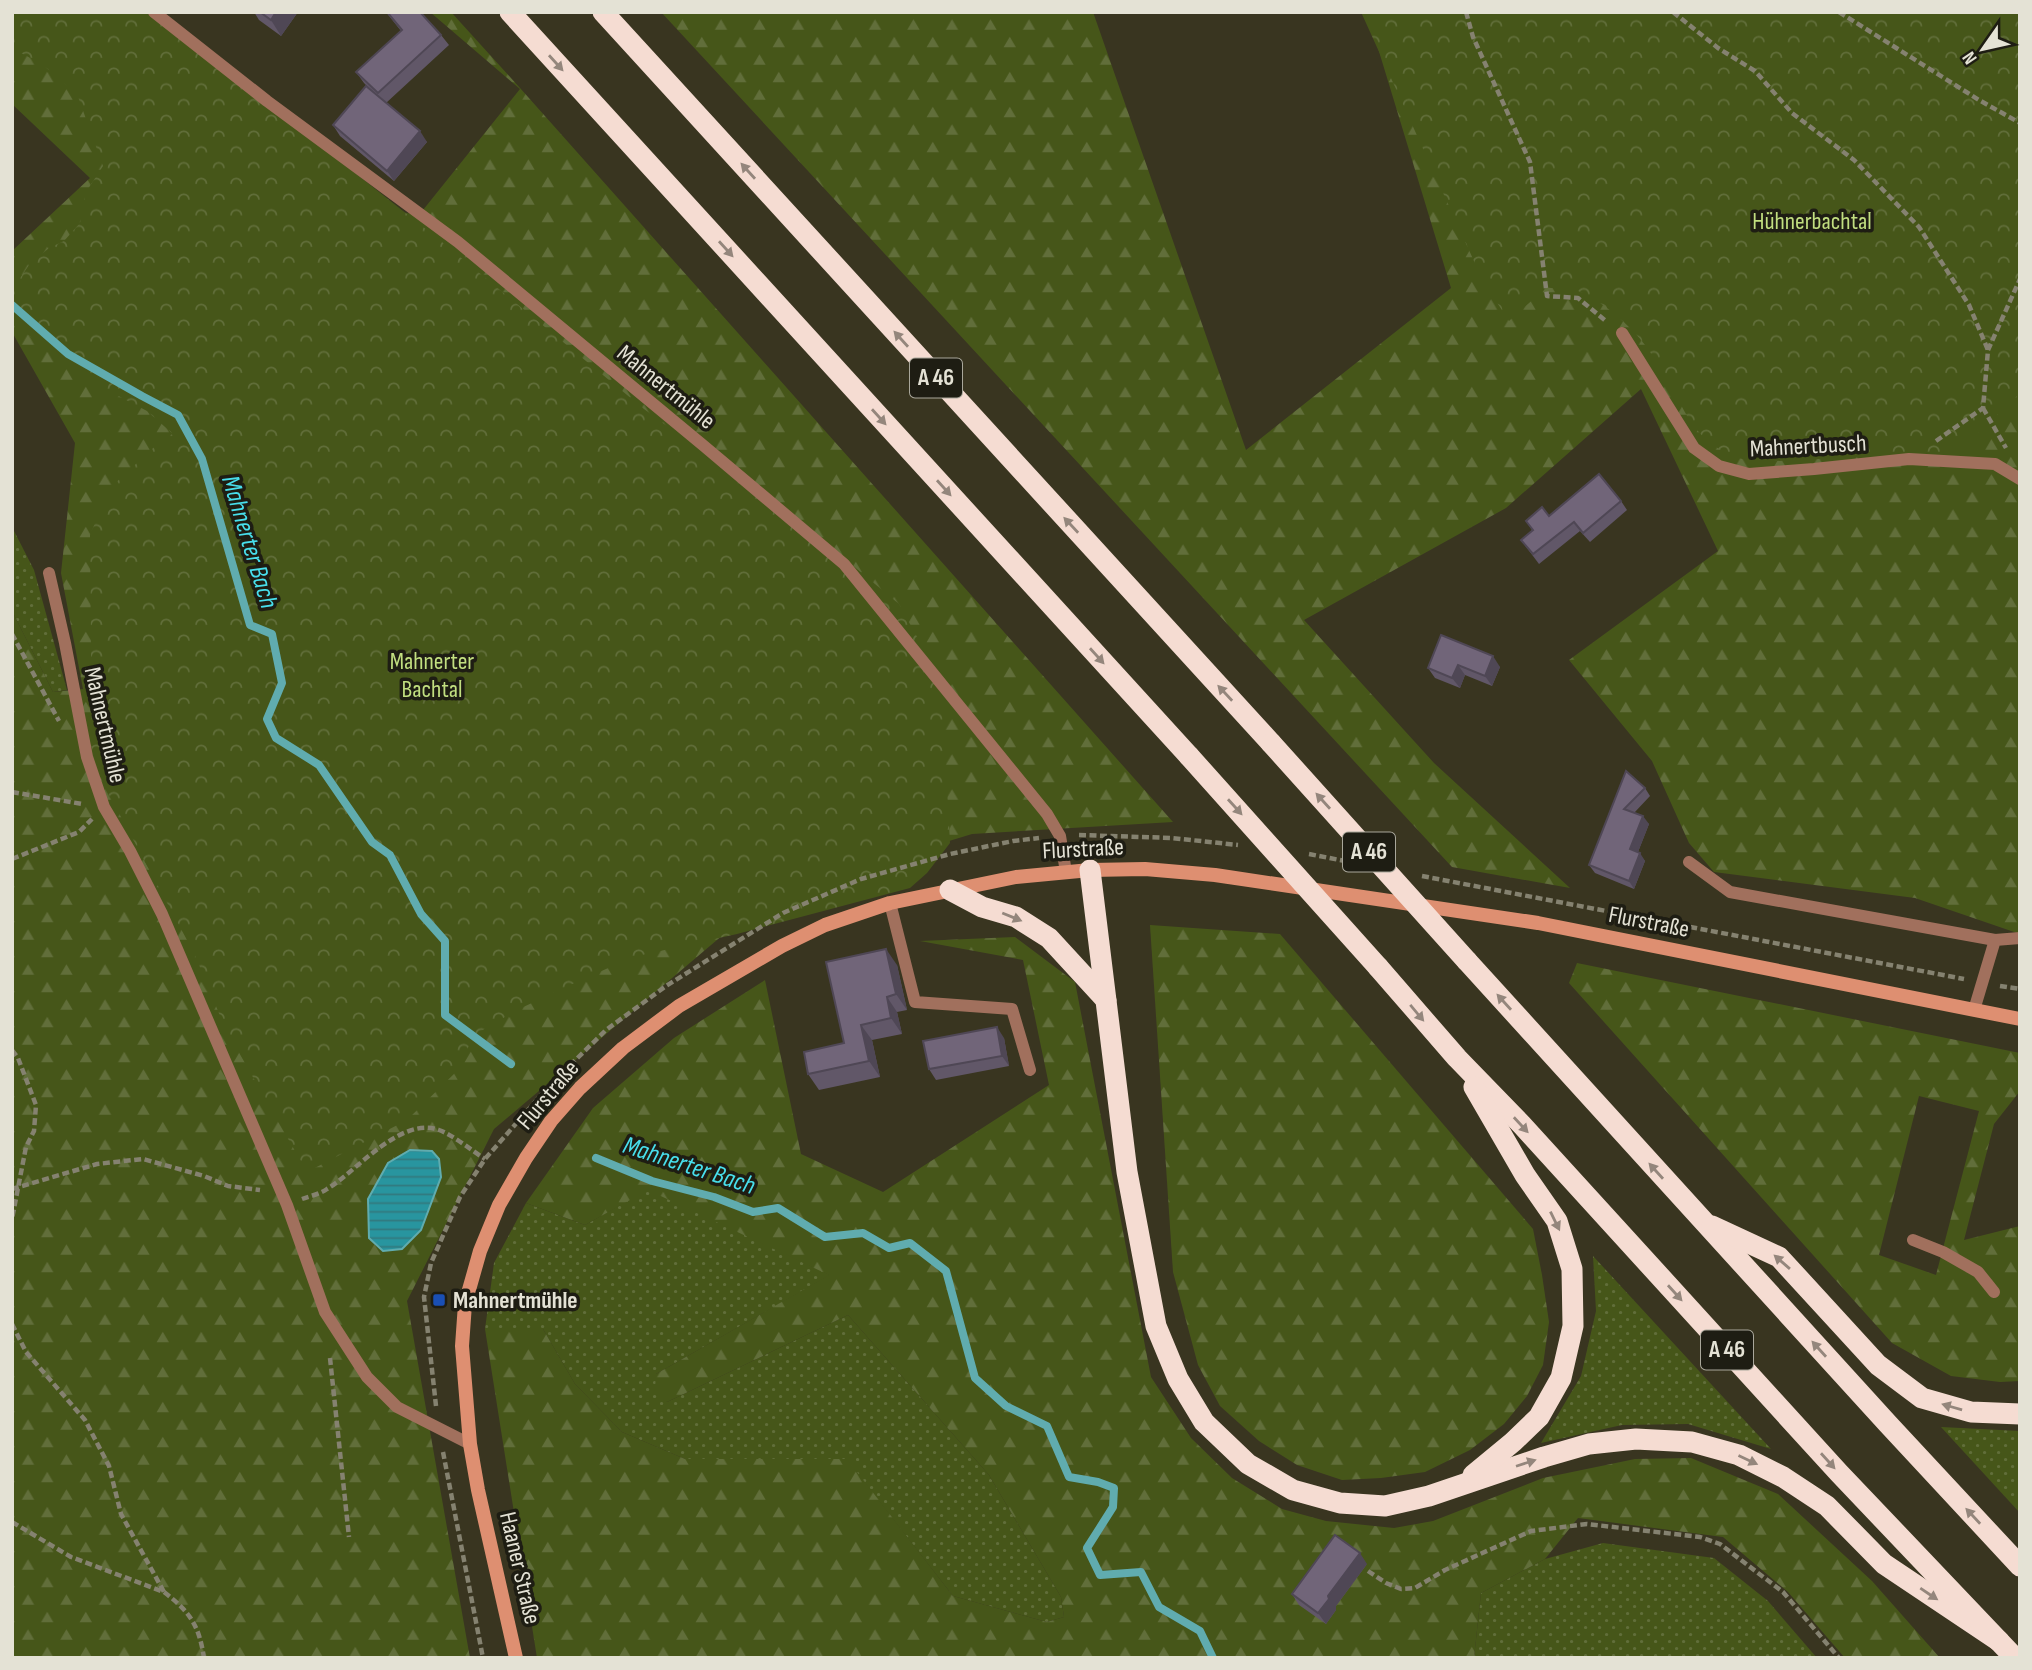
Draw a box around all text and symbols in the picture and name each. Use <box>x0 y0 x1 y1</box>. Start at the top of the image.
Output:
north arrow <box>1948 14 2018 84</box>
text: N <box>1958 47 1983 68</box>
one-way arrow <box>547 54 563 71</box>
one-way arrow <box>740 163 756 180</box>
park label: Hühnerbachtal <box>1752 207 1872 236</box>
one-way arrow <box>717 240 733 257</box>
one-way arrow <box>893 330 909 348</box>
street label: Mahnertmühle <box>611 339 721 435</box>
road number: A 46 <box>910 358 962 398</box>
one-way arrow <box>871 408 887 426</box>
street label: Mahnertbusch <box>1749 428 1867 464</box>
water label: Mahnerter Bach <box>214 472 284 612</box>
one-way arrow <box>936 479 952 497</box>
one-way arrow <box>1063 517 1079 534</box>
park label: Mahnerter Bachtal <box>390 647 474 704</box>
one-way arrow <box>1089 647 1105 664</box>
street label: Mahnertmühle <box>78 664 132 786</box>
one-way arrow <box>1217 685 1233 702</box>
one-way arrow <box>1315 792 1331 810</box>
one-way arrow <box>1226 798 1242 815</box>
street label: Flurstraße <box>1042 832 1124 866</box>
road number: A 46 <box>1343 832 1395 872</box>
street label: Flurstraße <box>1606 900 1692 944</box>
one-way arrow <box>1002 912 1023 923</box>
one-way arrow <box>1496 993 1512 1011</box>
one-way arrow <box>1410 1003 1425 1021</box>
street label: Flurstraße <box>511 1054 585 1136</box>
one-way arrow <box>1513 1116 1529 1133</box>
water label: Mahnerter Bach <box>619 1130 759 1202</box>
one-way arrow <box>1649 1163 1665 1180</box>
one-way arrow <box>1549 1212 1561 1232</box>
one-way arrow <box>1773 1254 1791 1270</box>
one-way arrow <box>1667 1284 1683 1302</box>
place label: Mahnertmühle <box>453 1286 578 1315</box>
marker: Mahnertmühle <box>431 1292 447 1308</box>
road number: A 46 <box>1701 1330 1753 1370</box>
one-way arrow <box>1811 1340 1827 1358</box>
one-way arrow <box>1941 1401 1963 1412</box>
one-way arrow <box>1820 1452 1836 1470</box>
one-way arrow <box>1738 1454 1758 1466</box>
one-way arrow <box>1516 1457 1537 1467</box>
one-way arrow <box>1966 1508 1982 1525</box>
street label: Haaner Straße <box>493 1509 547 1627</box>
one-way arrow <box>1920 1587 1938 1601</box>

